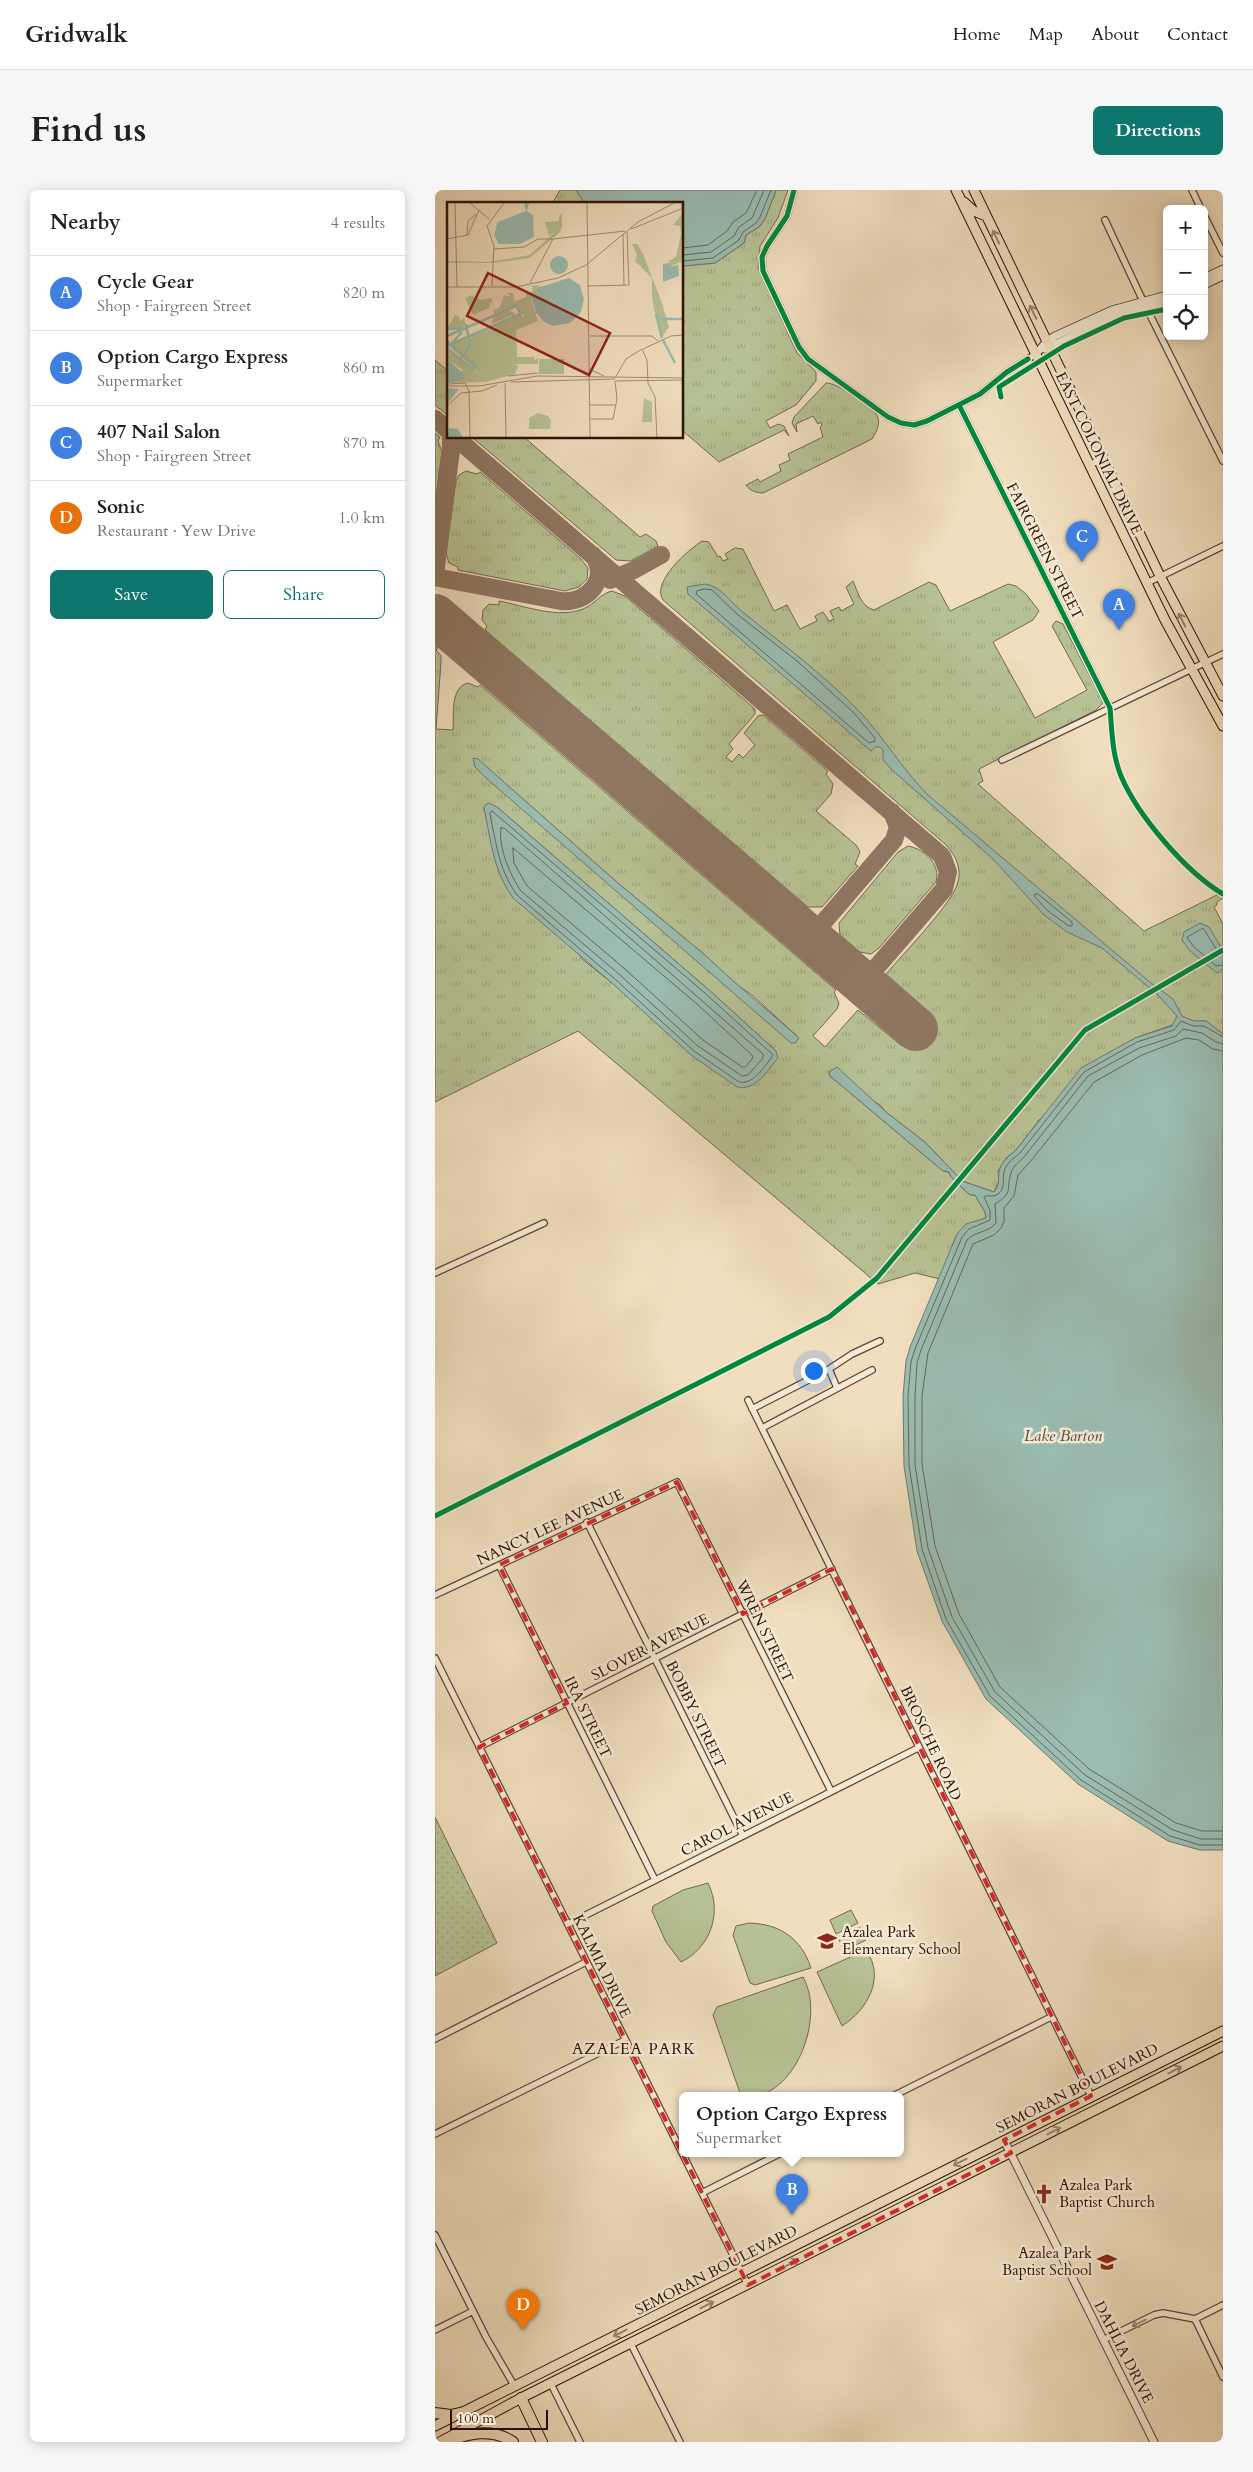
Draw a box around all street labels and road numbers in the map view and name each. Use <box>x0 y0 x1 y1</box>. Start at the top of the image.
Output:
street label: EAST COLONIAL DRIVE <box>1052 369 1146 537</box>
street label: FAIRGREEN STREET <box>1002 479 1088 623</box>
street label: NANCY LEE AVENUE <box>473 1484 627 1570</box>
street label: WREN STREET <box>731 1576 798 1685</box>
street label: SLOVER AVENUE <box>588 1609 712 1685</box>
street label: BOBBY STREET <box>661 1657 731 1771</box>
street label: IRA STREET <box>560 1673 616 1761</box>
street label: BROSCHE ROAD <box>896 1682 966 1804</box>
street label: CAROL AVENUE <box>677 1787 797 1861</box>
street label: KALMIA DRIVE <box>568 1911 636 2021</box>
street label: SEMORAN BOULEVARD <box>992 2038 1162 2138</box>
street label: SEMORAN BOULEVARD <box>631 2220 801 2320</box>
street label: DAHLIA DRIVE <box>1090 2297 1158 2407</box>

